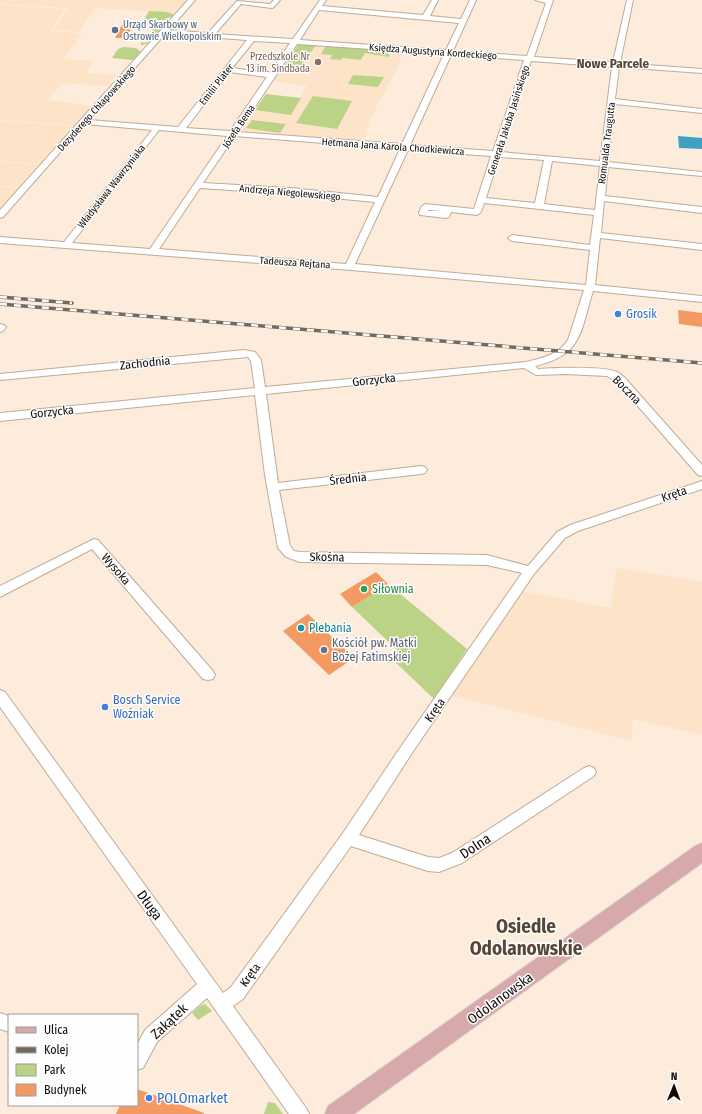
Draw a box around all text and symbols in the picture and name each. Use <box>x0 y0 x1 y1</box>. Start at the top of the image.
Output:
place label: Urząd Skarbowy w Ostrowie Wielkopolskim <box>123 19 221 43</box>
marker: Urząd Skarbowy w Ostrowie Wielkopolskim <box>110 25 120 35</box>
street label: Księdza Augustyna Kordeckiego <box>368 42 497 62</box>
place label: Przedszkole Nr 13 im. Sindbada <box>246 51 311 75</box>
district label: Nowe Parcele <box>577 56 650 71</box>
marker: Przedszkole Nr 13 im. Sindbada <box>313 57 323 67</box>
street label: Emilii Plater <box>197 61 237 108</box>
street label: Dezyderego Chłapowskiego <box>55 63 138 154</box>
street label: Generała Jakuba Jasińskiego <box>485 64 532 177</box>
street label: Romualda Traugutta <box>596 101 618 185</box>
street label: Józefa Bema <box>220 102 258 151</box>
street label: Hetmana Jana Karola Chodkiewicza <box>321 136 465 158</box>
street label: Władysława Wawrzyniaka <box>75 142 148 231</box>
street label: Andrzeja Niegolewskiego <box>239 183 341 203</box>
street label: Tadeusza Rejtana <box>259 255 331 271</box>
place label: Grosik <box>626 307 657 321</box>
marker: Grosik <box>613 309 623 319</box>
street label: Zachodnia <box>119 353 171 373</box>
street label: Gorzycka <box>352 371 397 389</box>
street label: Boczna <box>610 373 644 407</box>
street label: Gorzycka <box>30 403 75 421</box>
street label: Średnia <box>328 469 368 488</box>
street label: Kręta <box>659 483 689 505</box>
street label: Wysoka <box>99 550 133 588</box>
street label: Skośna <box>309 550 345 564</box>
place label: Siłownia <box>372 582 414 596</box>
marker: Siłownia <box>359 584 369 594</box>
place label: Plebania <box>309 621 352 635</box>
marker: Plebania <box>296 623 306 633</box>
place label: Kościół pw. Matki Bożej Fatimskiej <box>332 636 417 664</box>
marker: Kościół pw. Matki Bożej Fatimskiej <box>319 645 329 655</box>
place label: Bosch Service Woźniak <box>113 693 181 721</box>
street label: Kręta <box>422 695 448 725</box>
marker: Bosch Service Woźniak <box>100 702 110 712</box>
street label: Dolna <box>457 830 494 863</box>
street label: Długa <box>133 887 166 924</box>
district label: Osiedle Odolanowskie <box>470 915 583 960</box>
street label: Kręta <box>237 960 263 990</box>
street label: Odolanowska <box>464 969 537 1028</box>
street label: Zakątek <box>147 1000 192 1043</box>
legend <box>8 1014 138 1106</box>
text: Ulica <box>44 1023 68 1037</box>
text: Kolej <box>44 1043 69 1057</box>
text: Park <box>44 1063 66 1077</box>
north arrow <box>654 1066 694 1106</box>
text: N <box>671 1070 678 1083</box>
text: Budynek <box>44 1083 87 1097</box>
place label: POLOmarket <box>157 1090 228 1107</box>
marker: POLOmarket <box>144 1093 154 1103</box>

